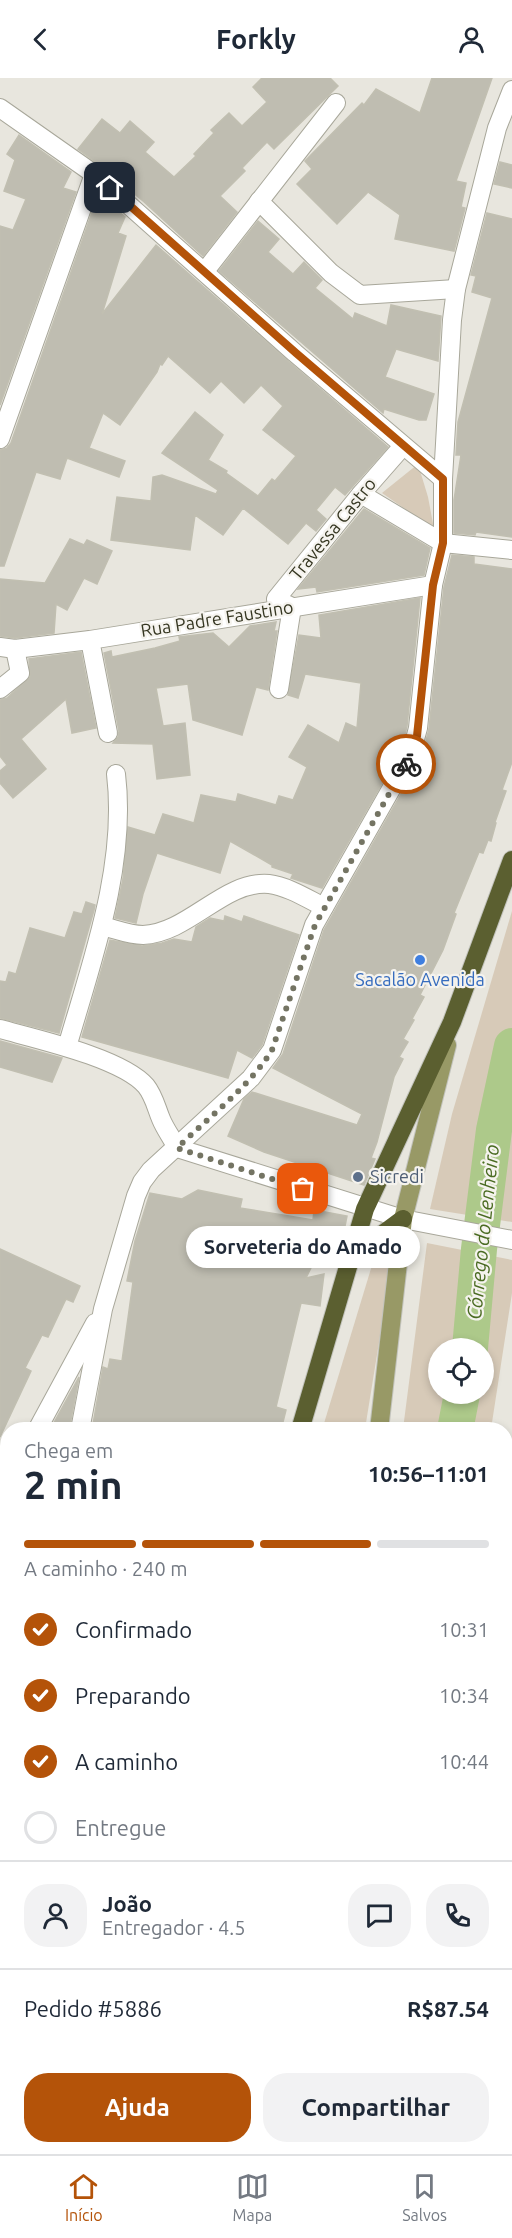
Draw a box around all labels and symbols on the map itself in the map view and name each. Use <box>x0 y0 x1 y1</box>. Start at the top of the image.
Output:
pin <box>84 162 135 213</box>
street label: Travessa Castro <box>285 473 380 583</box>
street label: Rua Padre Faustino <box>139 596 295 640</box>
courier <box>376 734 436 794</box>
marker: Sacalão Avenida <box>413 953 427 967</box>
place label: Sacalão Avenida <box>355 969 485 989</box>
water label: Córrego do Lenheiro <box>462 1143 503 1321</box>
pin <box>277 1163 328 1214</box>
place label: Sicredi <box>370 1166 424 1186</box>
marker: Sicredi <box>351 1170 365 1184</box>
callout: Sorveteria do Amado <box>186 1225 420 1267</box>

